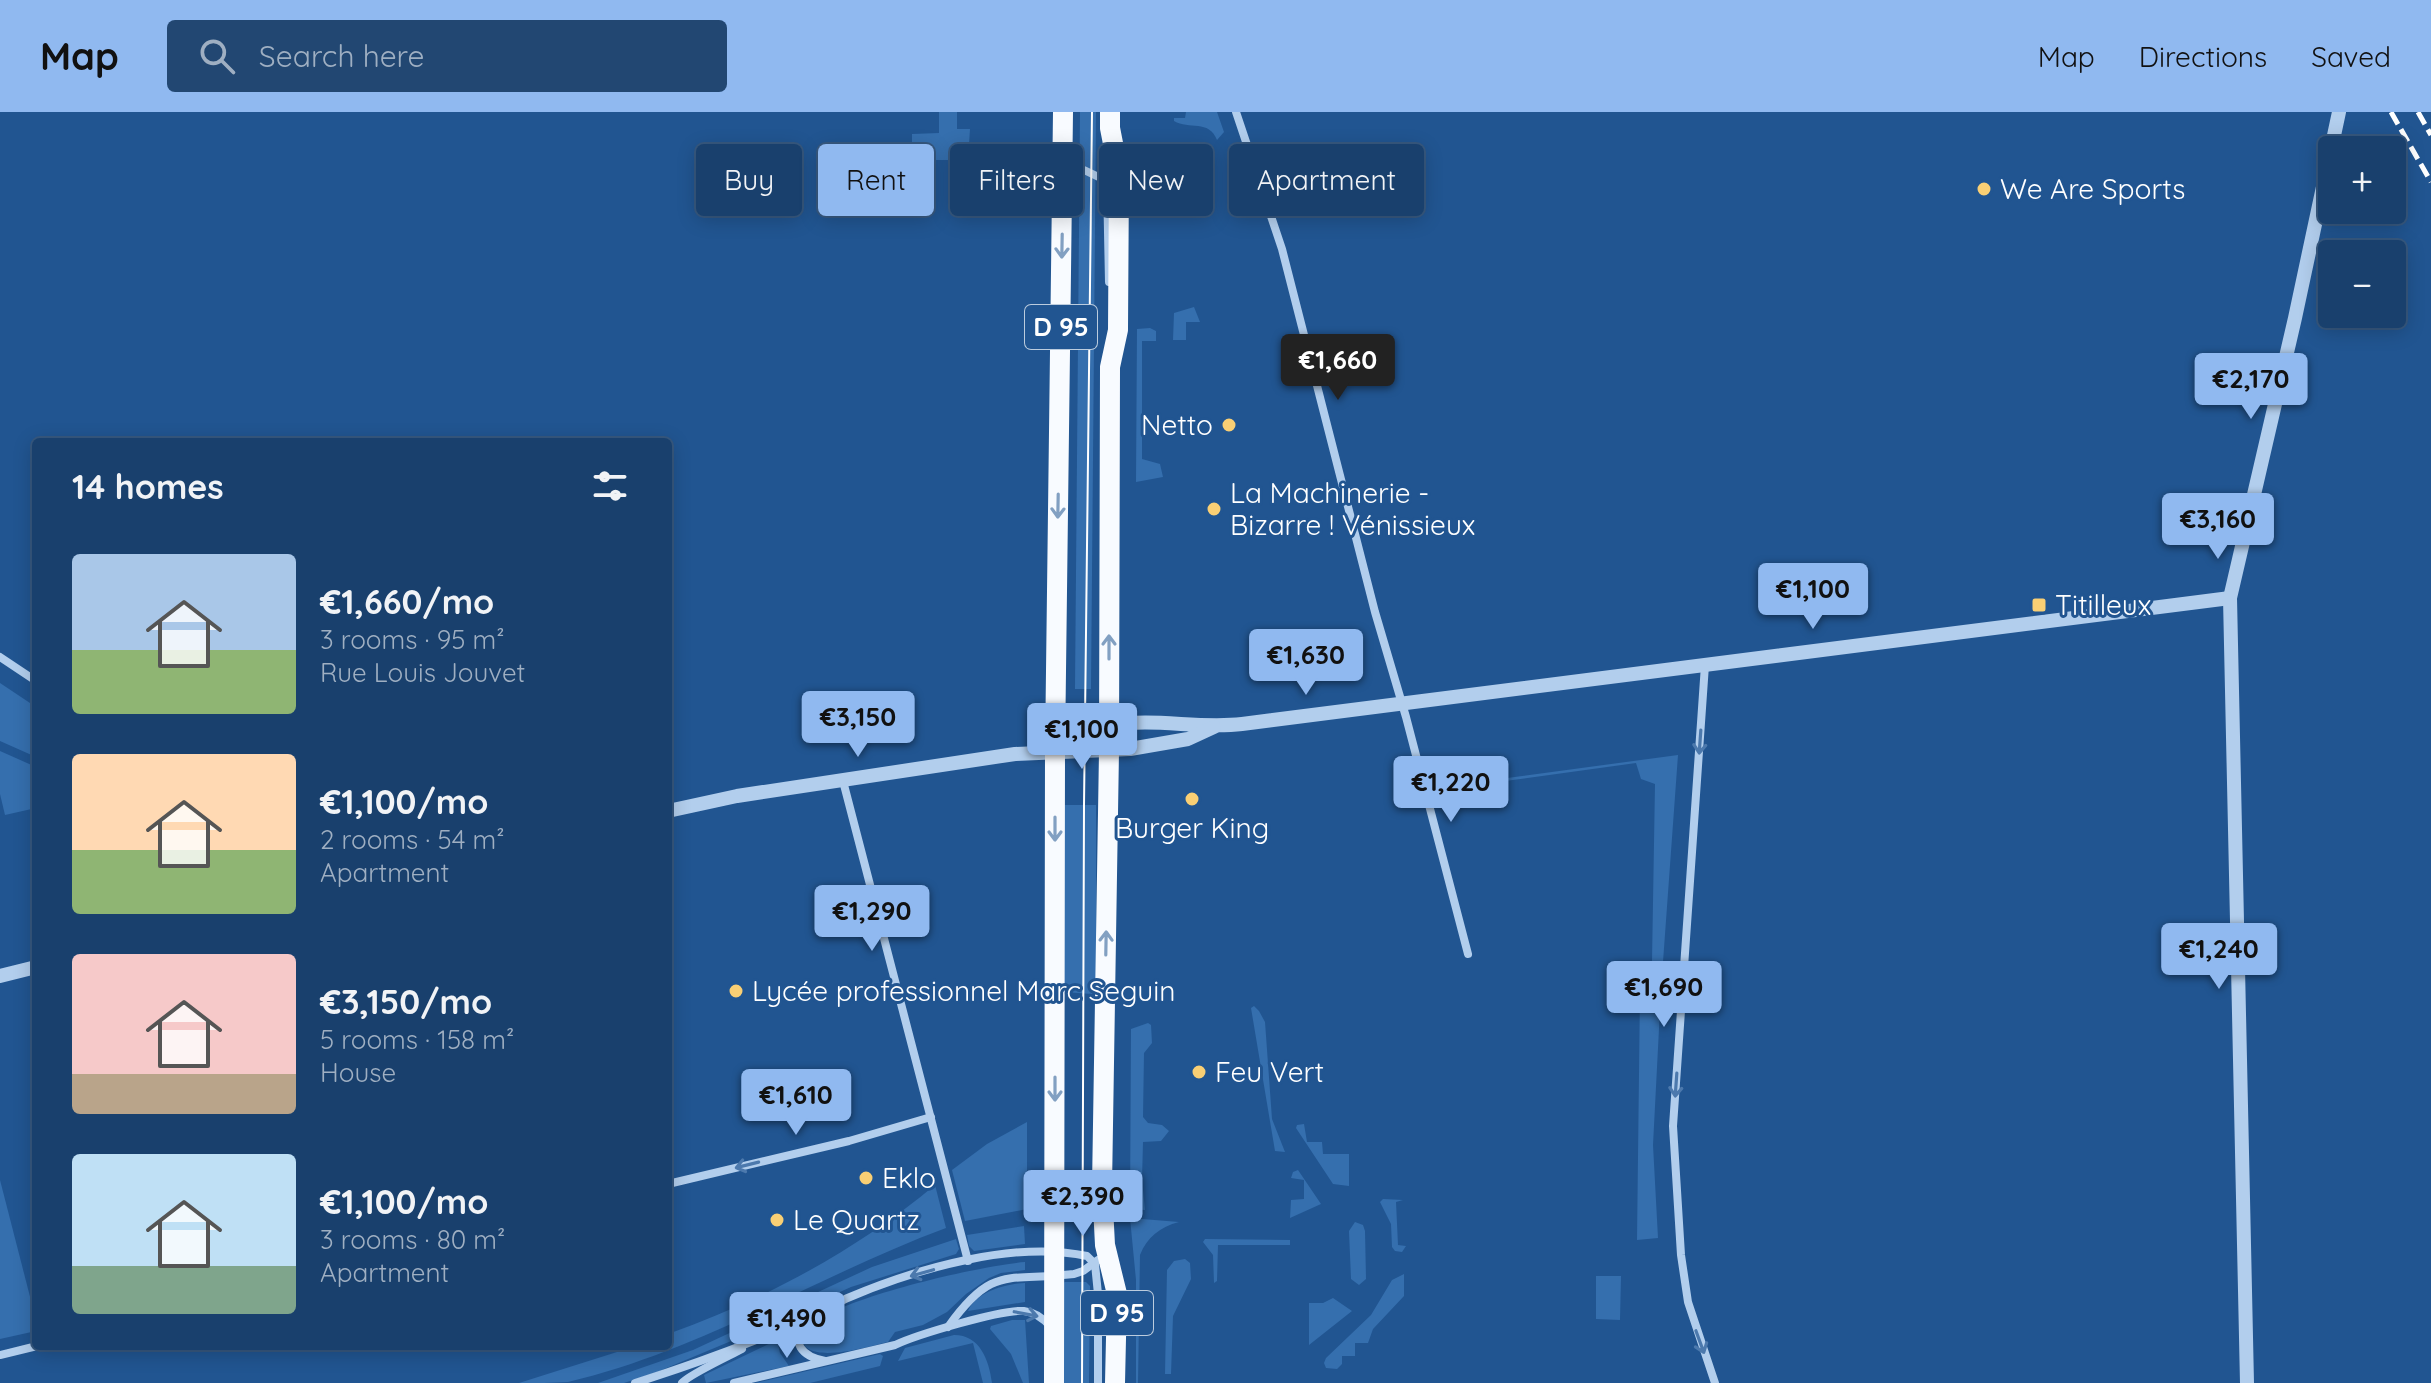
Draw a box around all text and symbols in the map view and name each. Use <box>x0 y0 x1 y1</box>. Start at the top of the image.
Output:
search box <box>167 20 727 92</box>
text: Map <box>40 32 119 80</box>
icon: search <box>195 34 239 78</box>
text: Search here <box>259 37 424 75</box>
text: Map <box>2038 39 2095 74</box>
text: Directions <box>2139 39 2267 74</box>
text: Saved <box>2311 39 2391 74</box>
map controls <box>2318 136 2406 328</box>
button: + <box>2318 136 2406 224</box>
chip: Buy <box>696 144 802 216</box>
chip: Rent <box>818 144 934 216</box>
chip: Filters <box>950 144 1083 216</box>
chip: New <box>1099 144 1213 216</box>
chip: Apartment <box>1229 144 1424 216</box>
place label: We Are Sports <box>2000 171 2185 206</box>
marker: We Are Sports <box>1975 180 1993 198</box>
one-way arrow <box>1054 232 1069 259</box>
button: − <box>2318 240 2406 328</box>
road number: D 95 <box>1025 305 1097 349</box>
pin: €1,660 <box>1273 334 1403 402</box>
text: €1,660 <box>1299 343 1377 376</box>
pin: €2,170 <box>2186 353 2316 421</box>
text: €2,170 <box>2213 362 2289 395</box>
place label: Netto <box>1141 407 1213 442</box>
marker: Netto <box>1220 416 1238 434</box>
icon: filters <box>588 464 632 508</box>
text: 14 homes <box>72 465 224 508</box>
place label: La Machinerie - Bizarre ! Vénissieux <box>1230 475 1475 542</box>
one-way arrow <box>1050 492 1066 519</box>
pin: €3,160 <box>2153 493 2283 561</box>
marker: La Machinerie - Bizarre ! Vénissieux <box>1205 500 1223 518</box>
text: €3,160 <box>2180 502 2256 535</box>
pin: €1,100 <box>1748 563 1878 631</box>
text: €1,100 <box>1776 572 1850 605</box>
text: €1,660/mo <box>320 580 494 623</box>
icon: home <box>136 586 232 682</box>
place label: Titilleux <box>2055 587 2151 622</box>
marker: Titilleux <box>2030 596 2048 614</box>
text: 3 rooms · 95 m² <box>320 623 504 656</box>
pin: €1,630 <box>1241 629 1371 697</box>
one-way arrow <box>1101 634 1117 661</box>
text: €1,630 <box>1267 638 1345 671</box>
text: Rue Louis Jouvet <box>320 656 525 689</box>
pin: €3,150 <box>793 691 923 759</box>
text: €3,150 <box>820 700 896 733</box>
pin: €1,100 <box>1017 703 1147 771</box>
text: €1,100 <box>1045 712 1119 745</box>
one-way arrow <box>1692 728 1707 755</box>
pin: €1,220 <box>1386 756 1516 824</box>
text: €1,220 <box>1411 765 1491 798</box>
text: €1,100/mo <box>320 780 488 823</box>
icon: home <box>136 786 232 882</box>
marker: Burger King <box>1183 790 1201 808</box>
place label: Burger King <box>1115 810 1269 845</box>
one-way arrow <box>1047 815 1063 842</box>
text: 2 rooms · 54 m² <box>320 823 504 856</box>
text: Apartment <box>320 856 449 889</box>
pin: €1,290 <box>807 885 937 953</box>
text: €1,290 <box>832 894 912 927</box>
pin: €1,240 <box>2154 923 2284 991</box>
one-way arrow <box>1098 930 1114 957</box>
text: €1,240 <box>2179 932 2259 965</box>
pin: €1,690 <box>1599 961 1729 1029</box>
text: €1,690 <box>1625 970 1703 1003</box>
place label: Lycée professionnel Marc Seguin <box>752 973 1175 1008</box>
text: €3,150/mo <box>320 980 492 1023</box>
marker: Lycée professionnel Marc Seguin <box>727 982 745 1000</box>
icon: home <box>136 986 232 1082</box>
text: 5 rooms · 158 m² <box>320 1023 514 1056</box>
place label: Feu Vert <box>1215 1054 1324 1089</box>
text: House <box>320 1056 396 1089</box>
marker: Feu Vert <box>1190 1063 1208 1081</box>
pin: €1,610 <box>731 1069 861 1137</box>
one-way arrow <box>1668 1071 1683 1098</box>
one-way arrow <box>1047 1075 1063 1102</box>
text: €1,610 <box>759 1078 833 1111</box>
one-way arrow <box>734 1159 760 1174</box>
place label: Eklo <box>882 1160 936 1195</box>
marker: Eklo <box>857 1169 875 1187</box>
pin: €2,390 <box>1018 1170 1148 1238</box>
text: €2,390 <box>1042 1179 1124 1212</box>
text: €1,100/mo <box>320 1180 488 1223</box>
icon: home <box>136 1186 232 1282</box>
place label: Le Quartz <box>793 1202 920 1237</box>
marker: Le Quartz <box>768 1211 786 1229</box>
text: 3 rooms · 80 m² <box>320 1223 505 1256</box>
text: Apartment <box>320 1256 449 1289</box>
one-way arrow <box>910 1266 936 1281</box>
road number: D 95 <box>1081 1291 1153 1335</box>
pin: €1,490 <box>722 1292 852 1360</box>
text: €1,490 <box>747 1301 827 1334</box>
one-way arrow <box>1013 1308 1039 1323</box>
one-way arrow <box>1694 1329 1708 1354</box>

